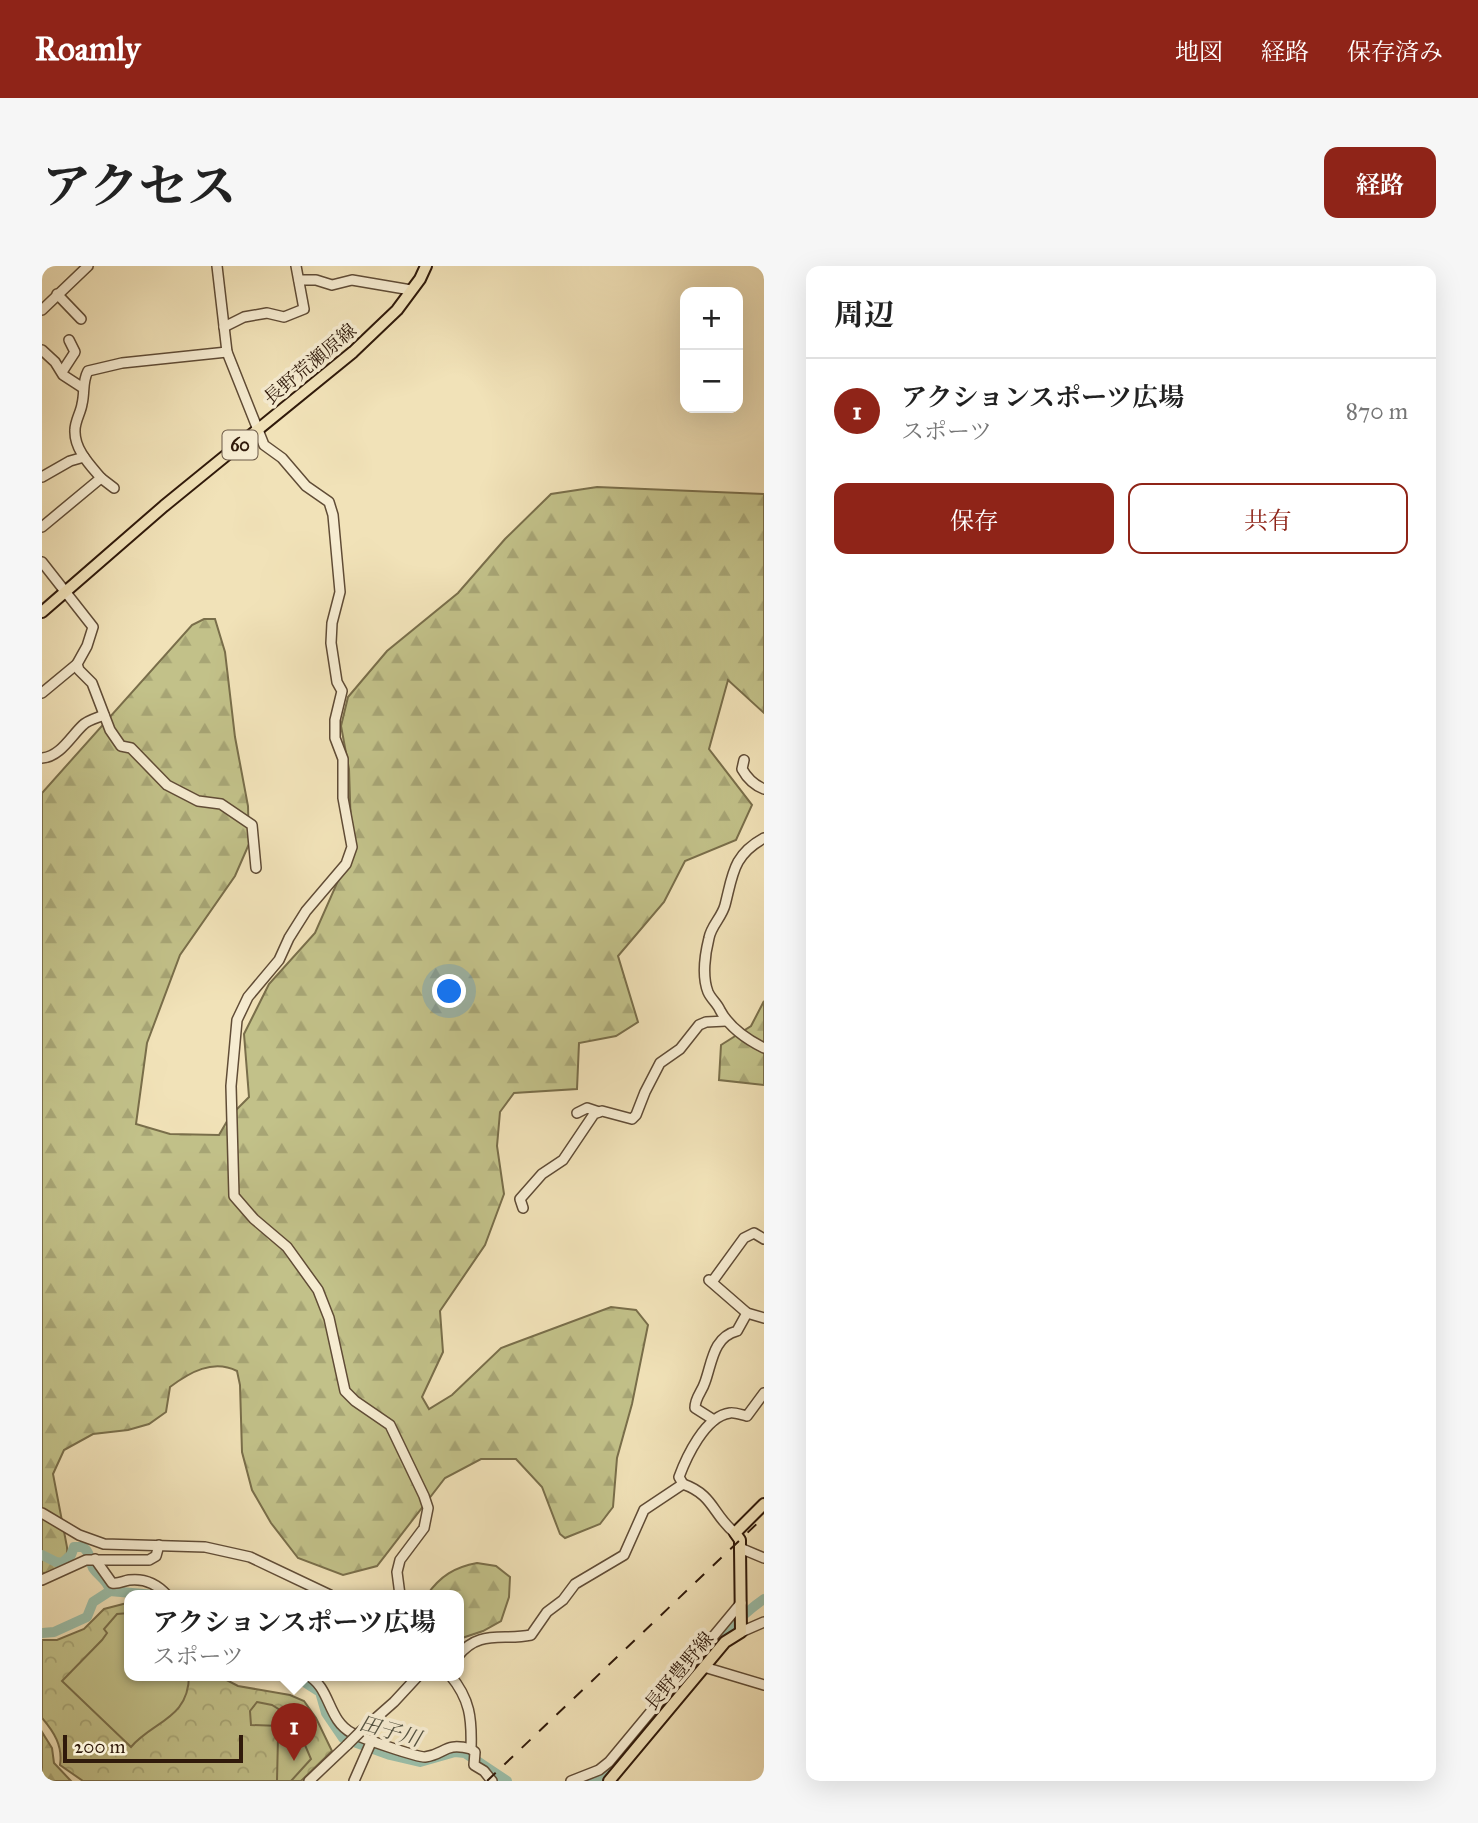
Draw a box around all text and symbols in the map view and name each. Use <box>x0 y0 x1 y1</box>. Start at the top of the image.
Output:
text: Roamly <box>35 29 140 69</box>
text: 地図 <box>1175 37 1223 67</box>
text: 経路 <box>1261 37 1309 67</box>
text: 保存済み <box>1347 37 1443 67</box>
button: 経路 <box>1324 147 1436 218</box>
text: アクセス <box>42 157 237 216</box>
map controls <box>680 287 743 413</box>
button: + <box>680 287 743 350</box>
text: 周辺 <box>834 297 894 333</box>
street label: 長野荒瀬原線 <box>259 319 361 409</box>
button: − <box>680 350 743 413</box>
text: アクションスポーツ広場 <box>901 381 1184 413</box>
text: 1 <box>852 397 862 425</box>
text: 870 m <box>1346 397 1408 425</box>
text: スポーツ <box>901 417 992 445</box>
road number: 60 <box>222 430 258 460</box>
button: 保存 <box>834 483 1114 554</box>
button: 共有 <box>1128 483 1408 554</box>
your location <box>432 974 466 1008</box>
popup <box>124 1590 464 1681</box>
text: アクションスポーツ広場 <box>153 1606 435 1638</box>
street label: 長野豊野線 <box>640 1627 718 1715</box>
text: スポーツ <box>153 1642 244 1670</box>
pin: 1 <box>271 1703 317 1761</box>
water label: 田子川 <box>356 1710 426 1753</box>
scale bar <box>63 1732 243 1764</box>
text: 200 m <box>74 1735 126 1758</box>

